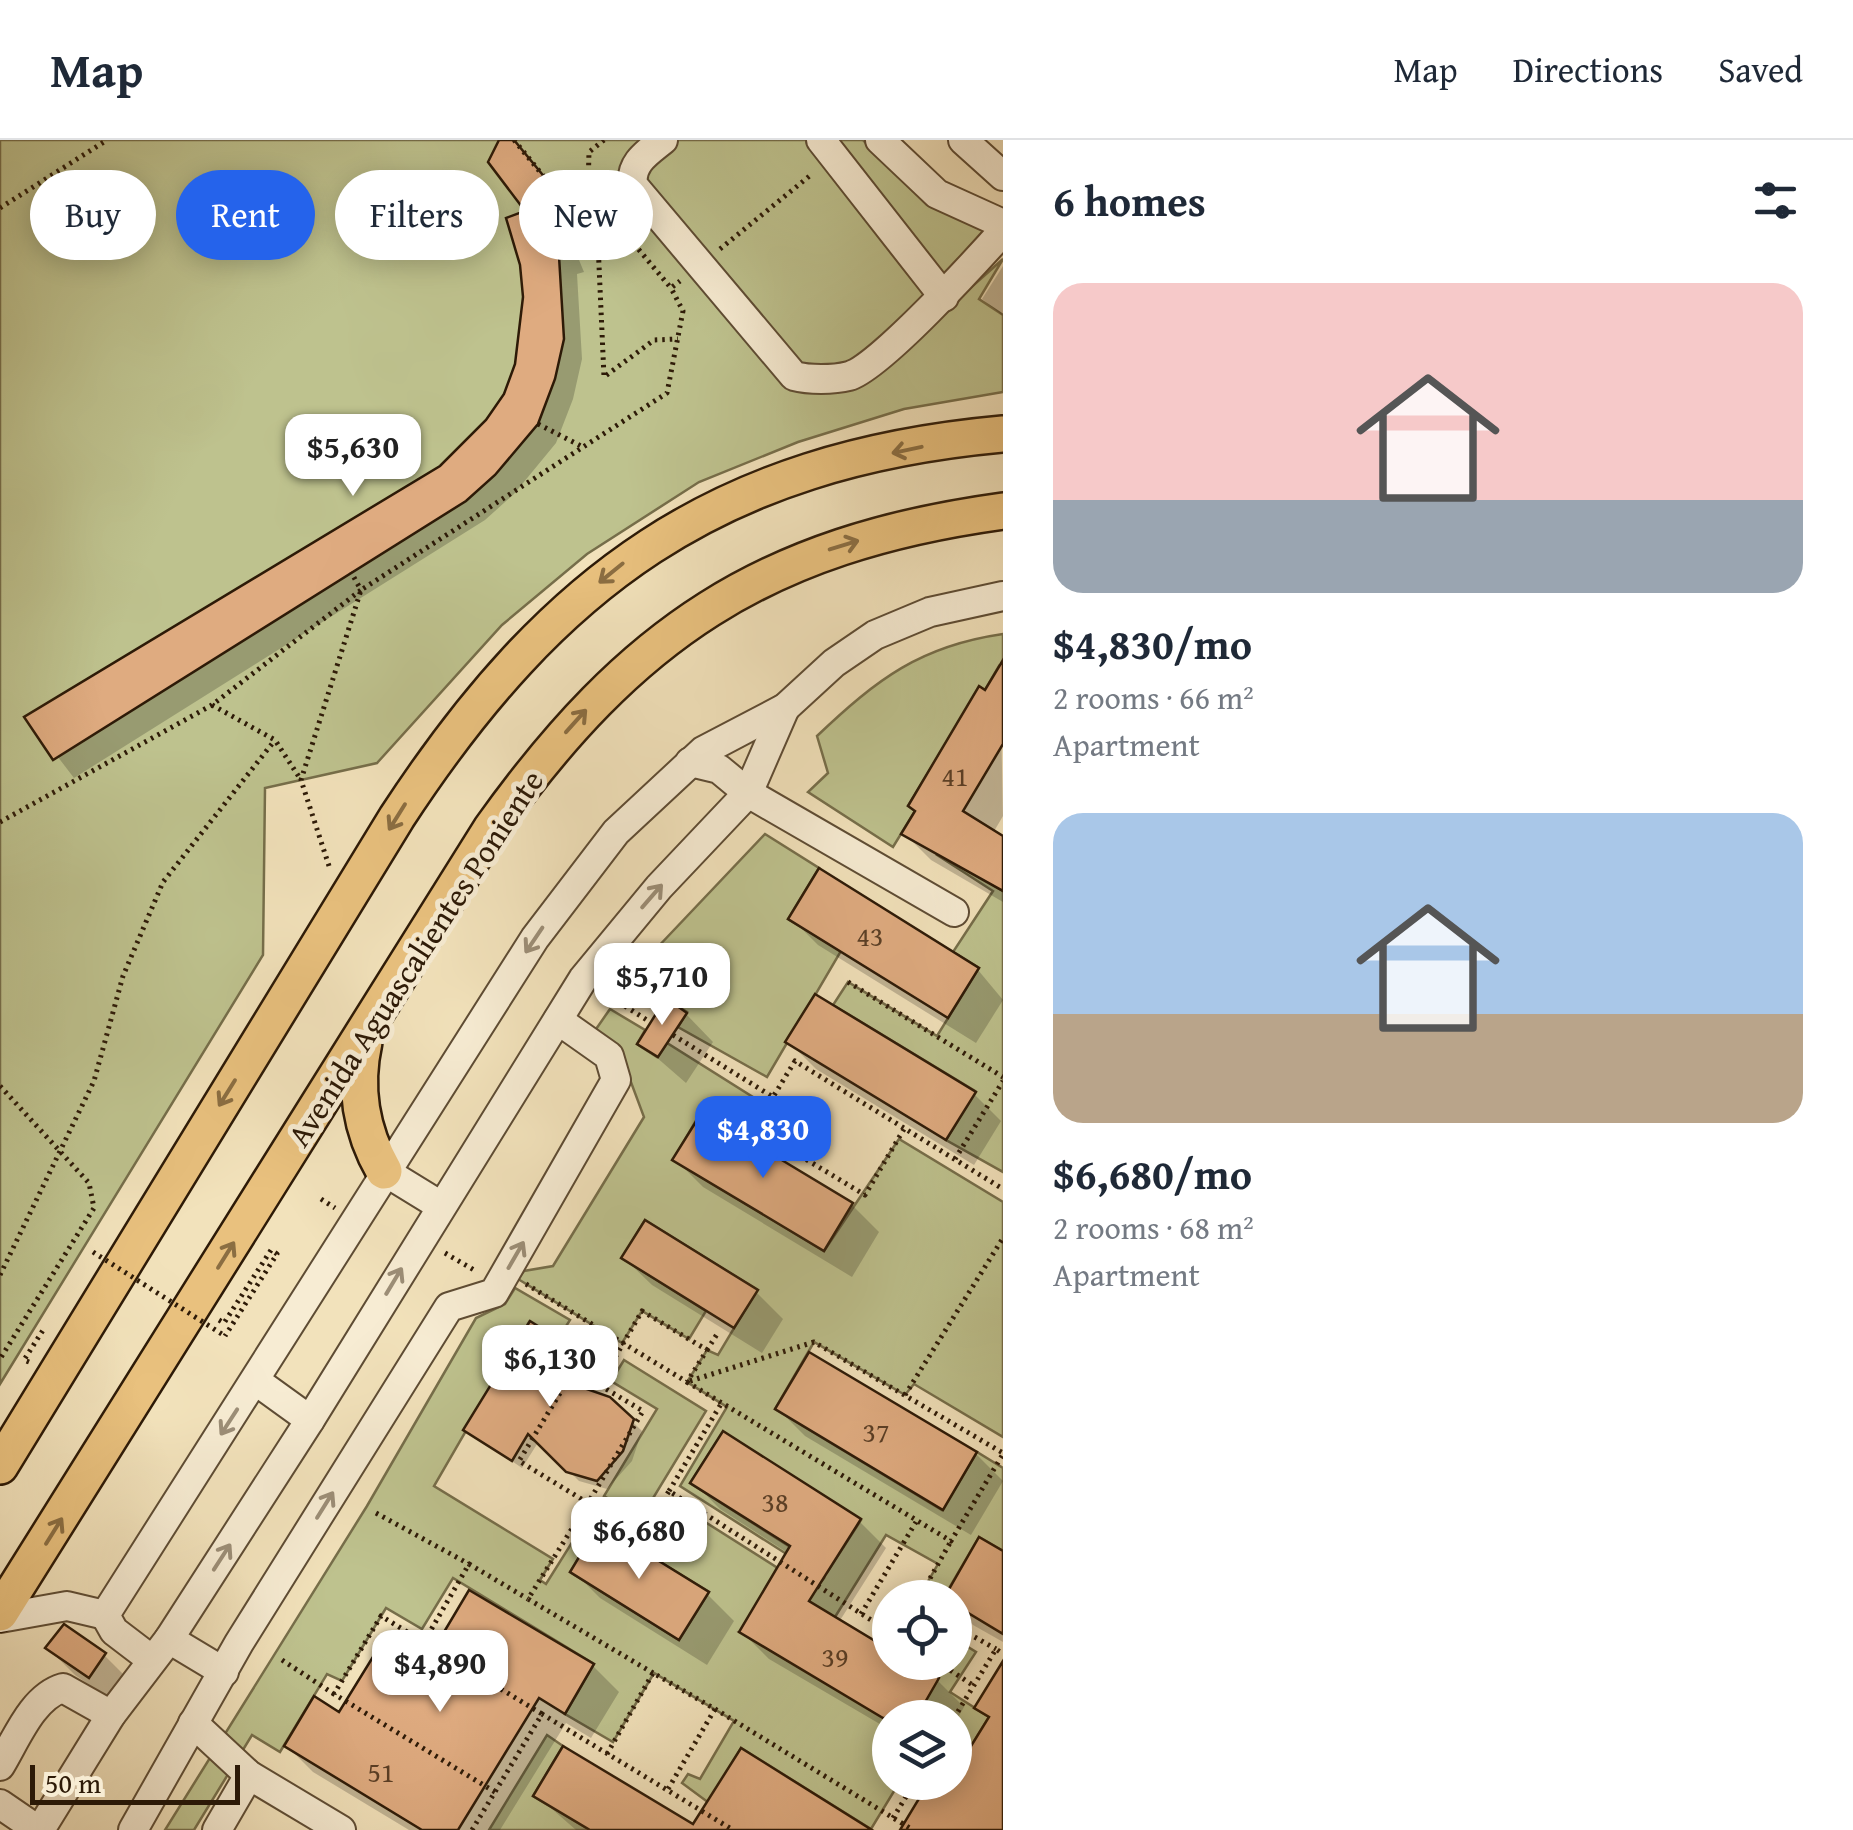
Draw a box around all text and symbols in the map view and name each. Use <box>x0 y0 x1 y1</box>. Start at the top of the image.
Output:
text: Map <box>50 34 143 105</box>
text: Map <box>1394 44 1458 95</box>
text: Directions <box>1513 44 1663 95</box>
text: Saved <box>1718 44 1803 95</box>
chip: Buy <box>30 170 156 260</box>
chip: Rent <box>176 170 315 260</box>
chip: Filters <box>335 170 499 260</box>
chip: New <box>519 170 653 260</box>
text: 6 homes <box>1053 170 1206 231</box>
icon: filters <box>1748 173 1803 228</box>
icon: home <box>1338 348 1518 528</box>
pin: $5,630 <box>272 414 434 499</box>
text: $5,630 <box>307 423 399 470</box>
one-way arrow <box>892 442 924 460</box>
one-way arrow <box>828 535 860 553</box>
one-way arrow <box>598 562 624 584</box>
text: $4,830/mo <box>1053 613 1252 674</box>
text: 2 rooms · 66 m² <box>1053 674 1254 721</box>
one-way arrow <box>565 709 588 734</box>
text: Apartment <box>1053 721 1200 768</box>
house number: 41 <box>942 755 968 796</box>
street label: Avenida Aguascalientes Poniente <box>275 760 555 1156</box>
one-way arrow <box>387 802 408 830</box>
icon: home <box>1338 878 1518 1058</box>
one-way arrow <box>641 883 663 909</box>
house number: 43 <box>857 915 883 956</box>
one-way arrow <box>523 925 544 953</box>
pin: $5,710 <box>581 943 743 1028</box>
text: $5,710 <box>616 952 708 999</box>
one-way arrow <box>217 1078 237 1107</box>
pin: $4,830 <box>682 1096 844 1181</box>
text: $4,830 <box>717 1105 809 1152</box>
text: $6,680/mo <box>1053 1143 1252 1204</box>
text: 2 rooms · 68 m² <box>1053 1204 1254 1251</box>
one-way arrow <box>507 1241 527 1270</box>
one-way arrow <box>215 1242 236 1270</box>
text: Apartment <box>1053 1251 1200 1298</box>
one-way arrow <box>384 1267 404 1296</box>
pin: $6,130 <box>469 1325 631 1410</box>
text: $6,130 <box>504 1334 596 1381</box>
one-way arrow <box>219 1407 240 1435</box>
house number: 37 <box>863 1411 889 1452</box>
house number: 38 <box>762 1481 788 1522</box>
one-way arrow <box>315 1491 335 1520</box>
pin: $6,680 <box>558 1497 720 1582</box>
text: $6,680 <box>593 1506 685 1553</box>
one-way arrow <box>43 1517 64 1546</box>
one-way arrow <box>211 1543 232 1572</box>
map controls <box>872 1580 972 1800</box>
button: locate <box>872 1580 972 1680</box>
pin: $4,890 <box>359 1630 521 1715</box>
house number: 39 <box>822 1636 848 1677</box>
text: $4,890 <box>394 1639 486 1686</box>
button: layers <box>872 1700 972 1800</box>
house number: 51 <box>368 1751 394 1792</box>
scale bar <box>30 1760 240 1804</box>
text: 50 m <box>45 1762 101 1803</box>

